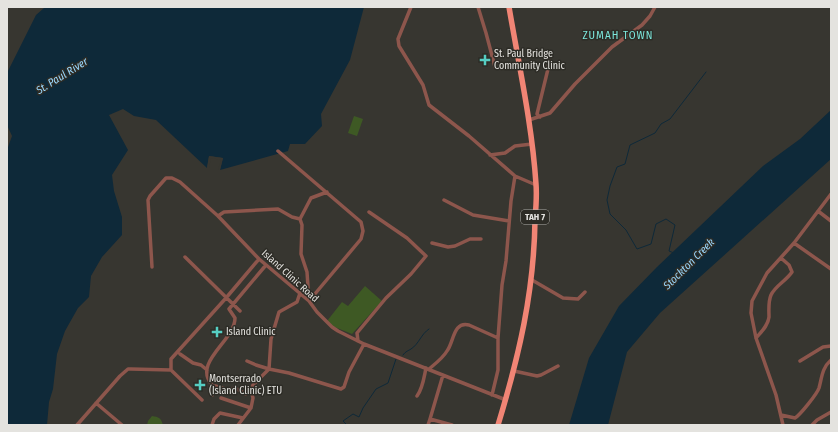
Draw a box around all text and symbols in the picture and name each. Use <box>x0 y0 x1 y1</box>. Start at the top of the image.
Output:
district label: ZUMAH TOWN <box>583 29 653 42</box>
place label: St. Paul Bridge Community Clinic <box>494 48 566 72</box>
water label: St. Paul River <box>33 54 91 98</box>
marker: St. Paul Bridge Community Clinic <box>479 54 491 66</box>
road number: TAH 7 <box>521 210 549 224</box>
water label: Stockton Creek <box>660 235 718 293</box>
street label: Island Clinic Road <box>259 247 321 305</box>
marker: Island Clinic <box>211 326 223 338</box>
place label: Island Clinic <box>226 326 276 338</box>
place label: Montserrado (Island Clinic) ETU <box>209 373 282 397</box>
marker: Montserrado (Island Clinic) ETU <box>194 379 206 391</box>

